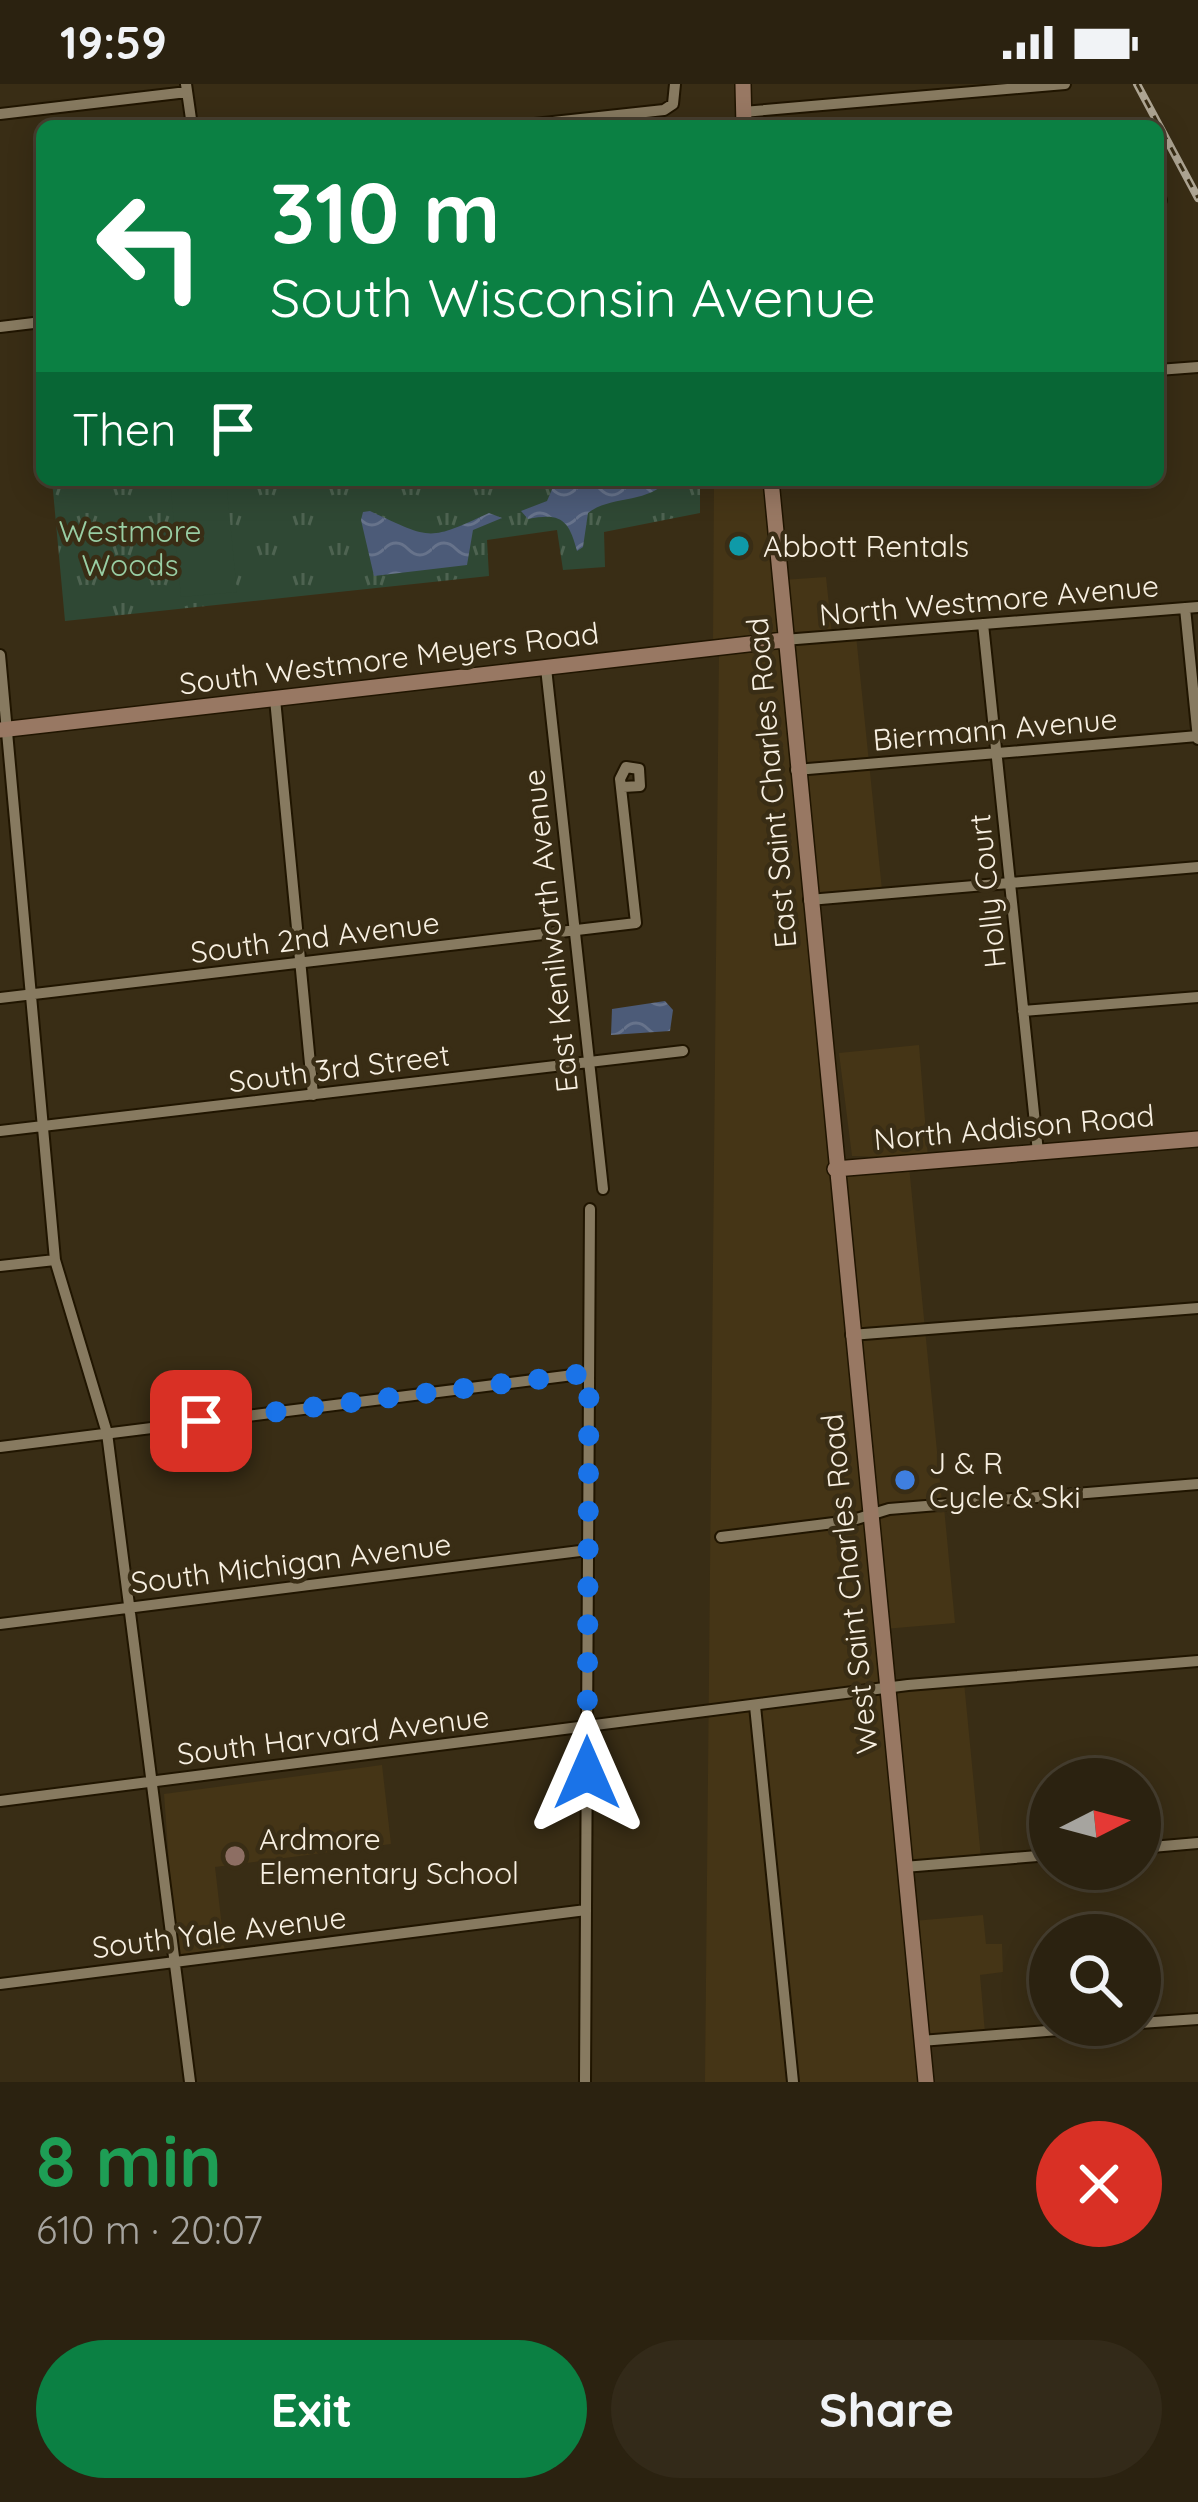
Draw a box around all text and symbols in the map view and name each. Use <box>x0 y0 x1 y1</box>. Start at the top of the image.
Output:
text: 19:59 <box>60 14 167 70</box>
text: 310 m <box>270 159 500 264</box>
icon: left <box>72 168 228 324</box>
text: South Wisconsin Avenue <box>270 263 876 331</box>
icon: arrive <box>200 396 266 462</box>
text: Then <box>72 401 176 457</box>
park label: Westmore Woods <box>58 512 202 584</box>
place label: Abbott Rentals <box>763 527 969 565</box>
marker: Abbott Rentals <box>726 533 752 559</box>
street label: North Westmore Avenue <box>818 566 1160 634</box>
street label: South Westmore Meyers Road <box>177 613 601 703</box>
street label: East Saint Charles Road <box>738 616 804 950</box>
street label: Biermann Avenue <box>871 699 1119 759</box>
street label: East Kenilworth Avenue <box>514 768 586 1094</box>
street label: Holly Court <box>960 812 1014 970</box>
street label: South 2nd Avenue <box>188 903 442 971</box>
street label: South 3rd Street <box>226 1036 452 1100</box>
street label: North Addison Road <box>872 1096 1156 1158</box>
pin <box>150 1370 252 1472</box>
icon: arrive <box>168 1388 234 1454</box>
street label: West Saint Charles Road <box>812 1412 886 1756</box>
place label: J & R Cycle & Ski <box>929 1444 1081 1516</box>
marker: J & R Cycle & Ski <box>892 1467 918 1493</box>
street label: South Michigan Avenue <box>129 1524 453 1602</box>
street label: South Harvard Avenue <box>175 1697 491 1773</box>
position arrow <box>524 1710 650 1836</box>
north arrow <box>1029 1758 1161 1890</box>
map controls <box>1029 1758 1161 2046</box>
place label: Ardmore Elementary School <box>259 1820 519 1892</box>
marker: Ardmore Elementary School <box>222 1843 248 1869</box>
street label: South Yale Avenue <box>90 1898 348 1966</box>
button: search <box>1029 1914 1161 2046</box>
text: 8 min <box>36 2115 222 2205</box>
button: close <box>1036 2121 1162 2247</box>
text: 610 m · 20:07 <box>36 2205 263 2254</box>
button: Exit <box>36 2340 587 2478</box>
button: Share <box>611 2340 1162 2478</box>

